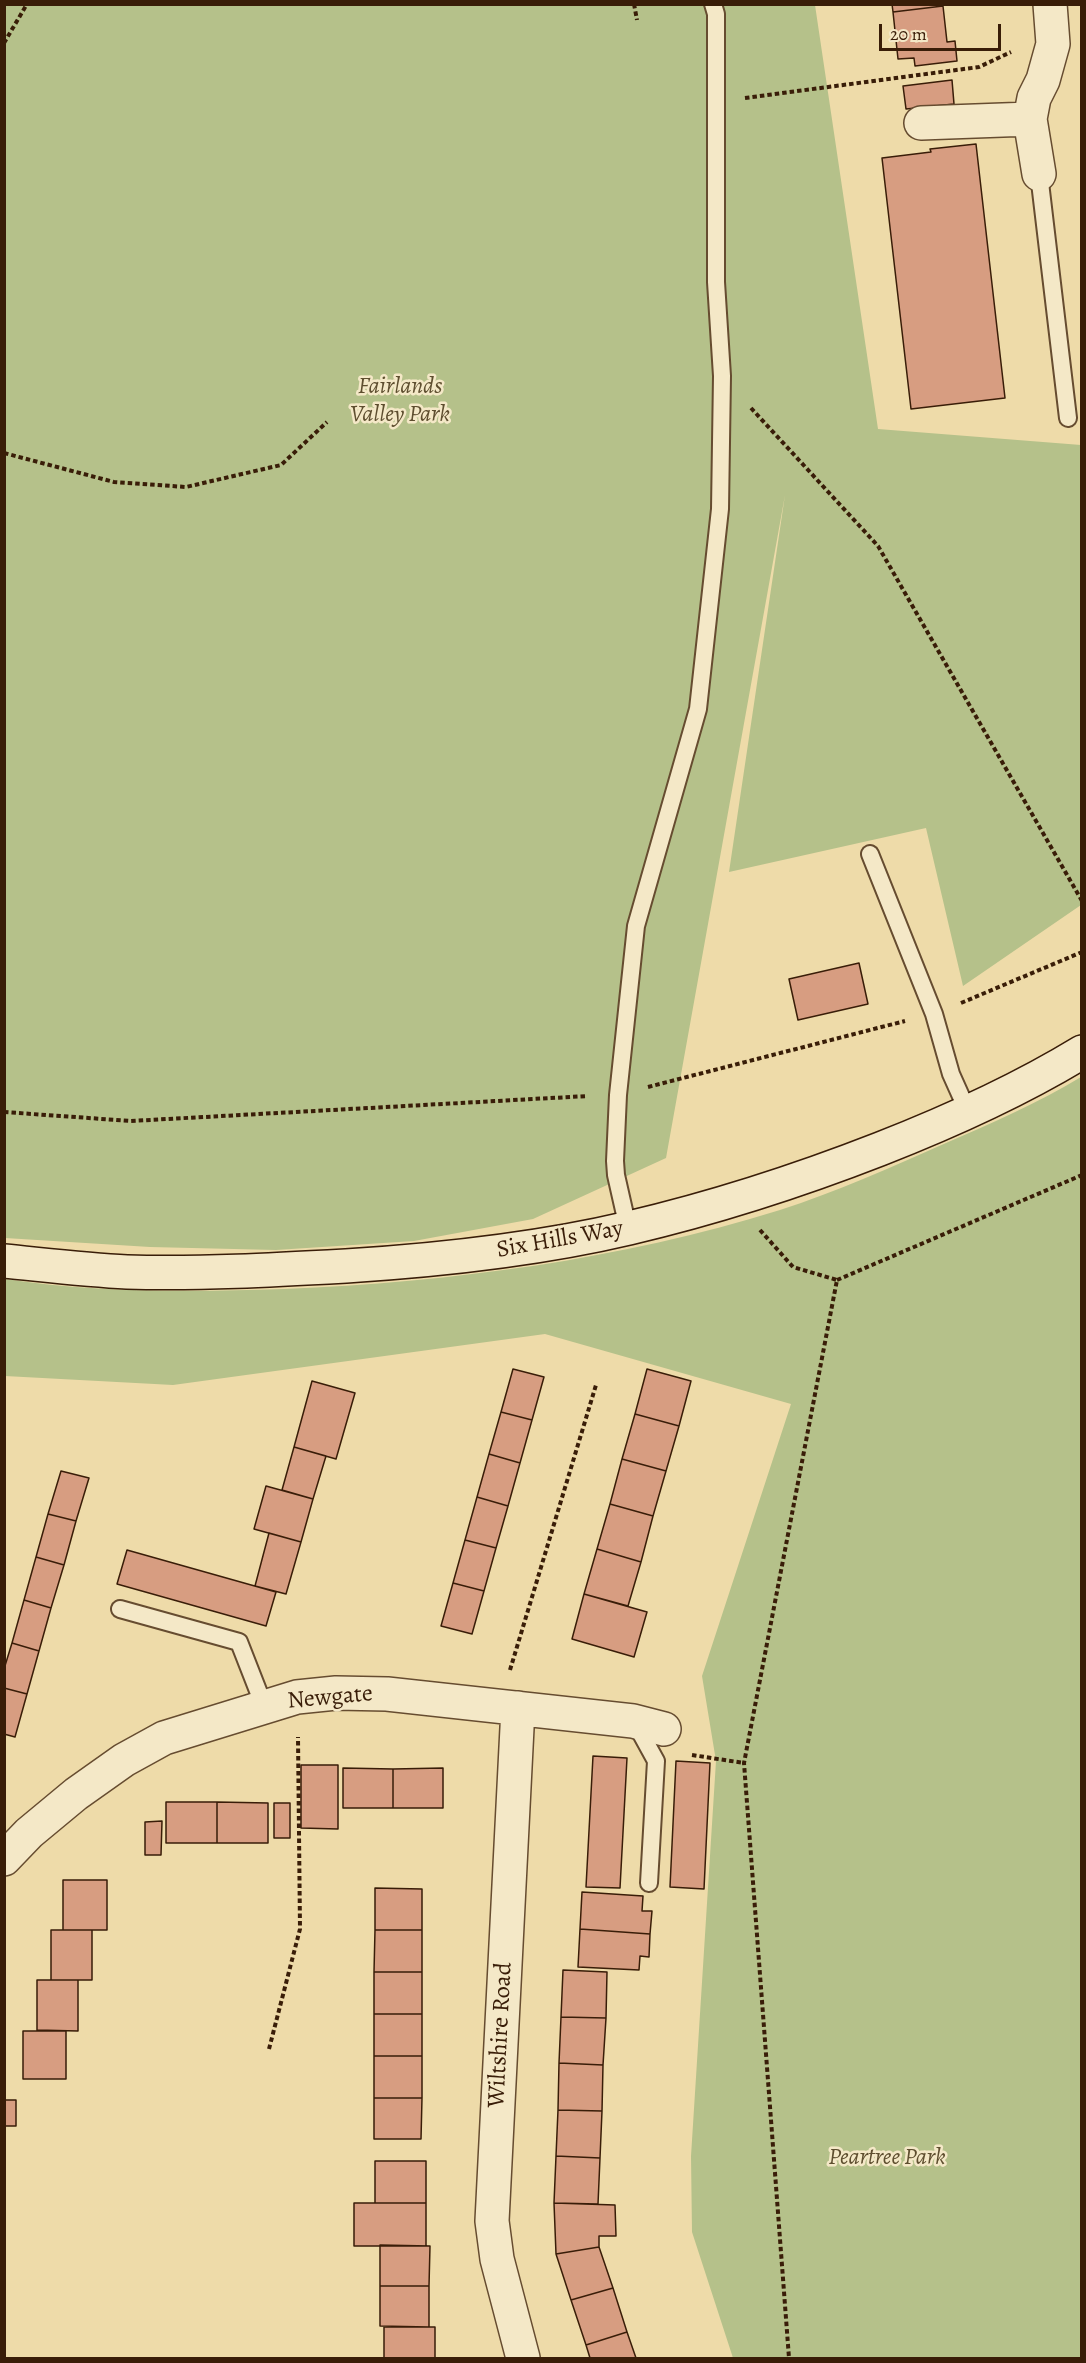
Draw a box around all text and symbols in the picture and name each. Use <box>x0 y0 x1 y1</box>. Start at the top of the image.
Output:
scale bar <box>882 12 1004 50</box>
text: 20 m <box>890 22 927 46</box>
park label: Fairlands Valley Park <box>350 373 450 429</box>
street label: Six Hills Way <box>494 1215 626 1265</box>
street label: Newgate <box>286 1680 374 1716</box>
street label: Wiltshire Road <box>483 1962 519 2108</box>
park label: Peartree Park <box>828 2144 946 2172</box>

